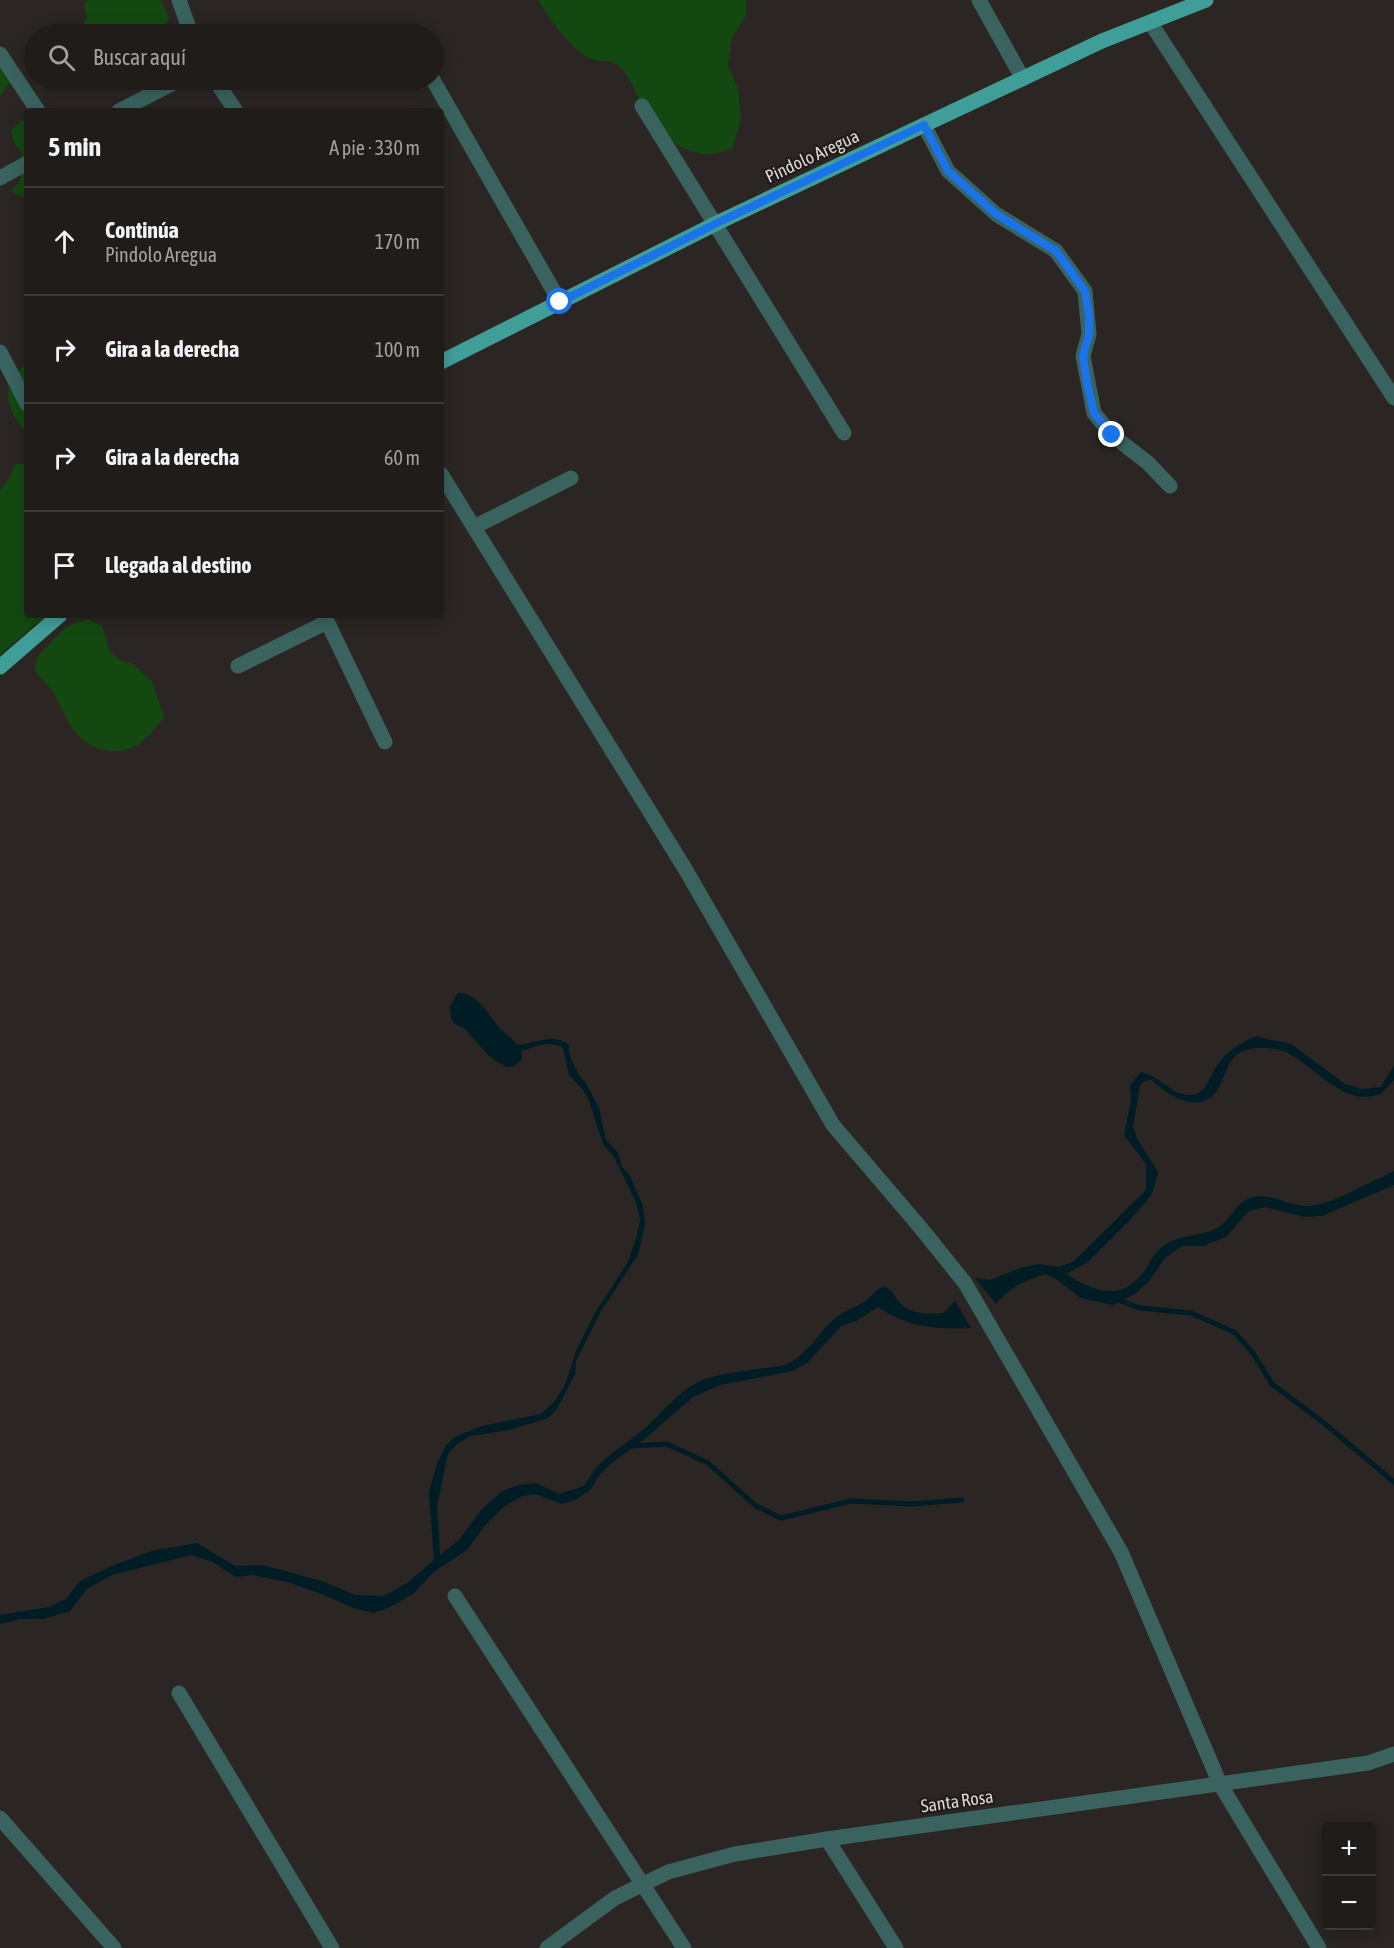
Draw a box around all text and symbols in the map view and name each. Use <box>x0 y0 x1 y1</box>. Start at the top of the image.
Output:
search box <box>24 24 444 90</box>
icon: search <box>45 41 78 74</box>
text: Buscar aquí <box>93 44 186 70</box>
street label: Pindolo Aregua <box>762 125 862 187</box>
text: 5 min <box>48 132 101 162</box>
text: A pie · 330 m <box>329 136 420 159</box>
text: Continúa <box>105 217 179 243</box>
icon: ahead <box>48 225 81 258</box>
text: 170 m <box>375 230 420 253</box>
text: Pindolo Aregua <box>105 243 217 266</box>
route start <box>546 288 572 314</box>
icon: right <box>48 333 81 366</box>
text: Gira a la derecha <box>105 336 239 362</box>
text: 100 m <box>375 338 420 361</box>
route end <box>1098 421 1124 447</box>
icon: right <box>48 441 81 474</box>
text: Gira a la derecha <box>105 444 239 470</box>
text: 60 m <box>384 446 420 469</box>
icon: arrive <box>48 549 81 582</box>
text: Llegada al destino <box>105 552 252 578</box>
street label: Santa Rosa <box>919 1786 995 1816</box>
map controls <box>1322 1822 1376 1930</box>
button: + <box>1322 1822 1376 1876</box>
button: − <box>1322 1876 1376 1930</box>

